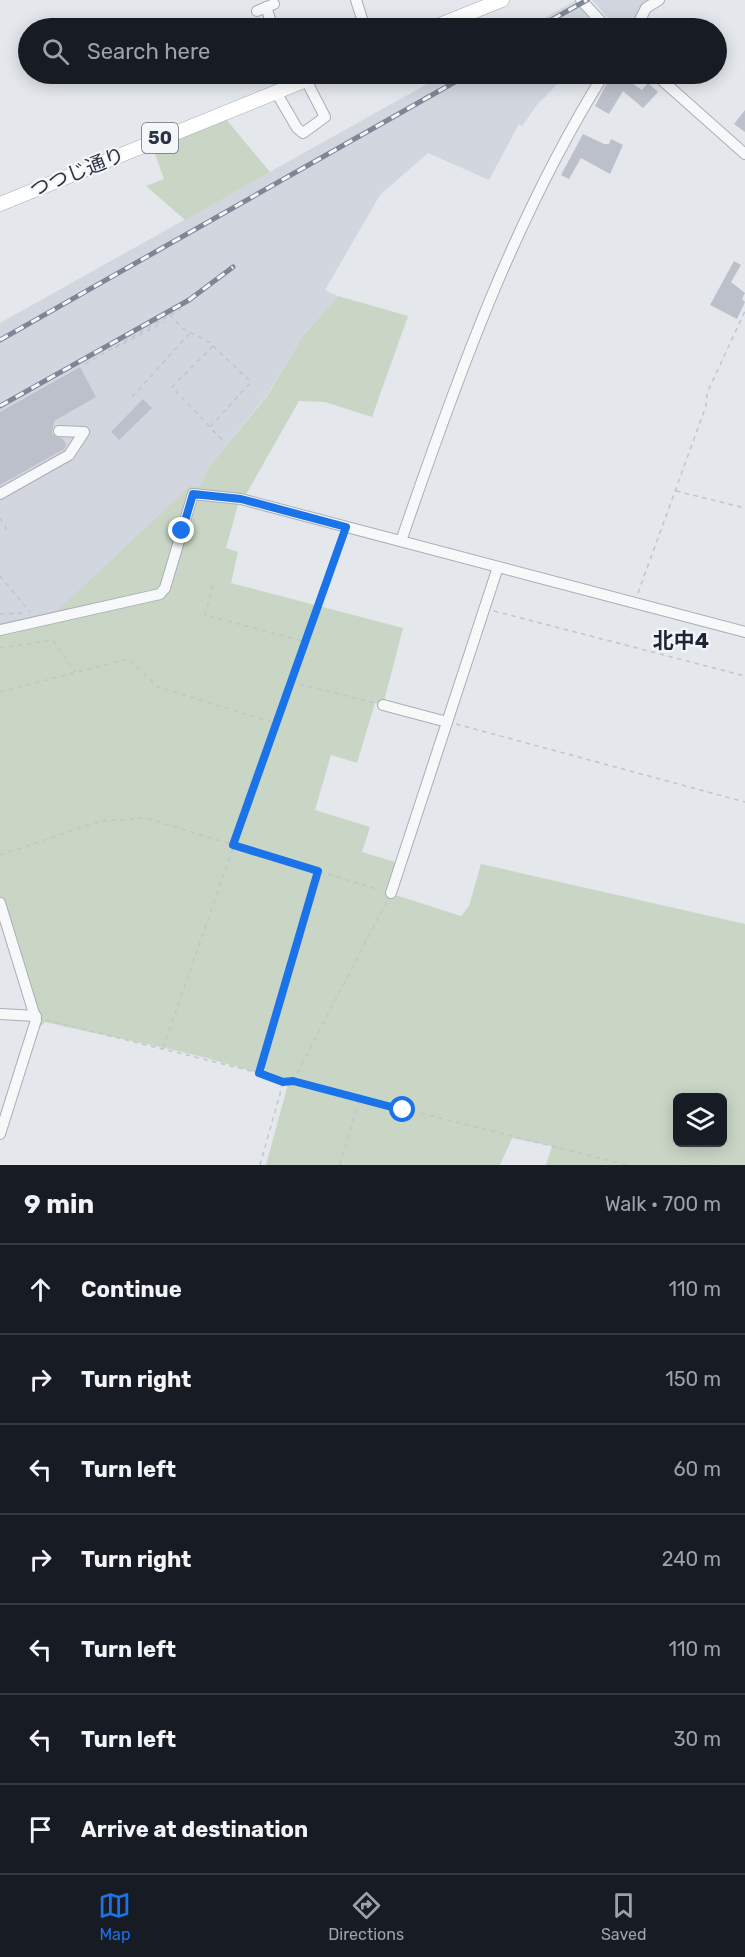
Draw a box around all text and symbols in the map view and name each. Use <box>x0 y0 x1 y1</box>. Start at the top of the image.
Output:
search box <box>18 18 727 84</box>
icon: search <box>39 35 72 68</box>
text: Search here <box>87 38 210 65</box>
road number: 50 <box>142 123 178 153</box>
street label: つつじ通り <box>26 142 128 202</box>
route end <box>168 517 194 543</box>
district label: 北中4 <box>653 628 709 653</box>
map controls <box>673 1093 727 1147</box>
button: layers <box>673 1093 727 1147</box>
route start <box>389 1096 415 1122</box>
text: 9 min <box>24 1189 94 1220</box>
text: Walk · 700 m <box>605 1192 721 1216</box>
icon: ahead <box>24 1273 57 1306</box>
text: Continue <box>81 1276 182 1303</box>
text: 110 m <box>669 1277 721 1301</box>
icon: right <box>24 1363 57 1396</box>
text: Turn right <box>81 1366 191 1393</box>
text: 150 m <box>665 1367 721 1391</box>
icon: left <box>24 1453 57 1486</box>
text: Turn left <box>81 1456 176 1483</box>
text: 60 m <box>674 1457 721 1481</box>
icon: right <box>24 1543 57 1576</box>
text: Turn right <box>81 1546 191 1573</box>
text: 240 m <box>662 1547 721 1571</box>
icon: left <box>24 1633 57 1666</box>
text: Turn left <box>81 1636 176 1663</box>
text: 110 m <box>669 1637 721 1661</box>
icon: left <box>24 1723 57 1756</box>
text: Turn left <box>81 1726 176 1753</box>
text: 30 m <box>674 1727 721 1751</box>
icon: arrive <box>24 1813 57 1846</box>
text: Arrive at destination <box>81 1816 308 1843</box>
tab: Map <box>98 1889 131 1944</box>
tab: Directions <box>328 1889 404 1944</box>
tab: Saved <box>601 1889 647 1944</box>

